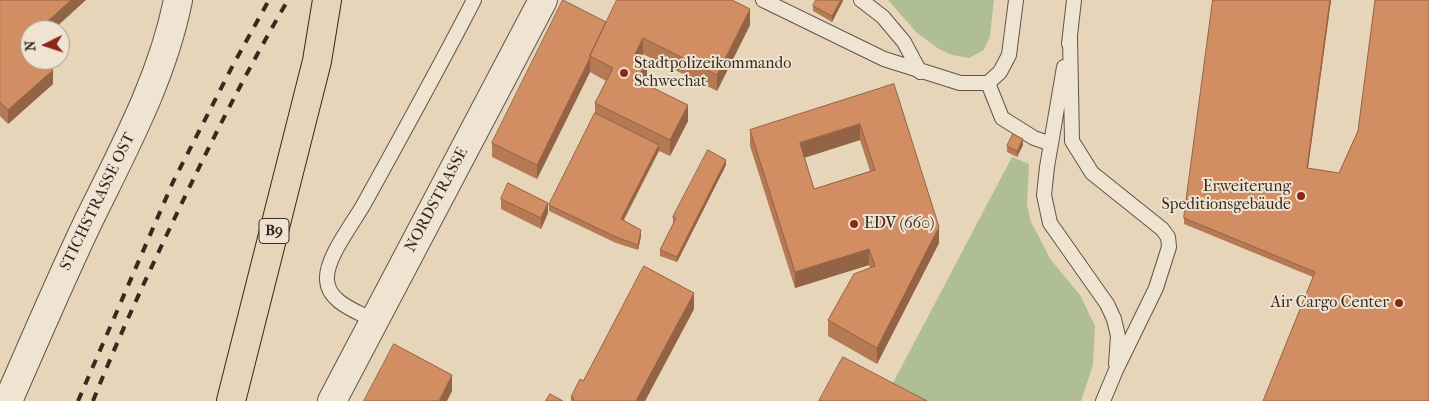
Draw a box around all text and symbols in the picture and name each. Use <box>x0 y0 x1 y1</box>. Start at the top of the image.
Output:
north arrow <box>20 20 70 70</box>
text: N <box>22 40 39 52</box>
place label: Stadtpolizeikommando Schwechat <box>634 54 791 92</box>
marker: Stadtpolizeikommando Schwechat <box>618 67 630 79</box>
street label: STICHSTRASSE OST <box>56 130 140 274</box>
street label: NORDSTRASSE <box>401 144 473 256</box>
place label: Erweiterung Speditionsgebäude <box>1161 177 1291 215</box>
marker: Erweiterung Speditionsgebäude <box>1295 190 1307 202</box>
place label: EDV (660) <box>864 214 935 234</box>
road number: B9 <box>259 218 289 244</box>
marker: EDV (660) <box>848 218 860 230</box>
place label: Air Cargo Center <box>1270 293 1389 313</box>
marker: Air Cargo Center <box>1393 297 1405 309</box>

